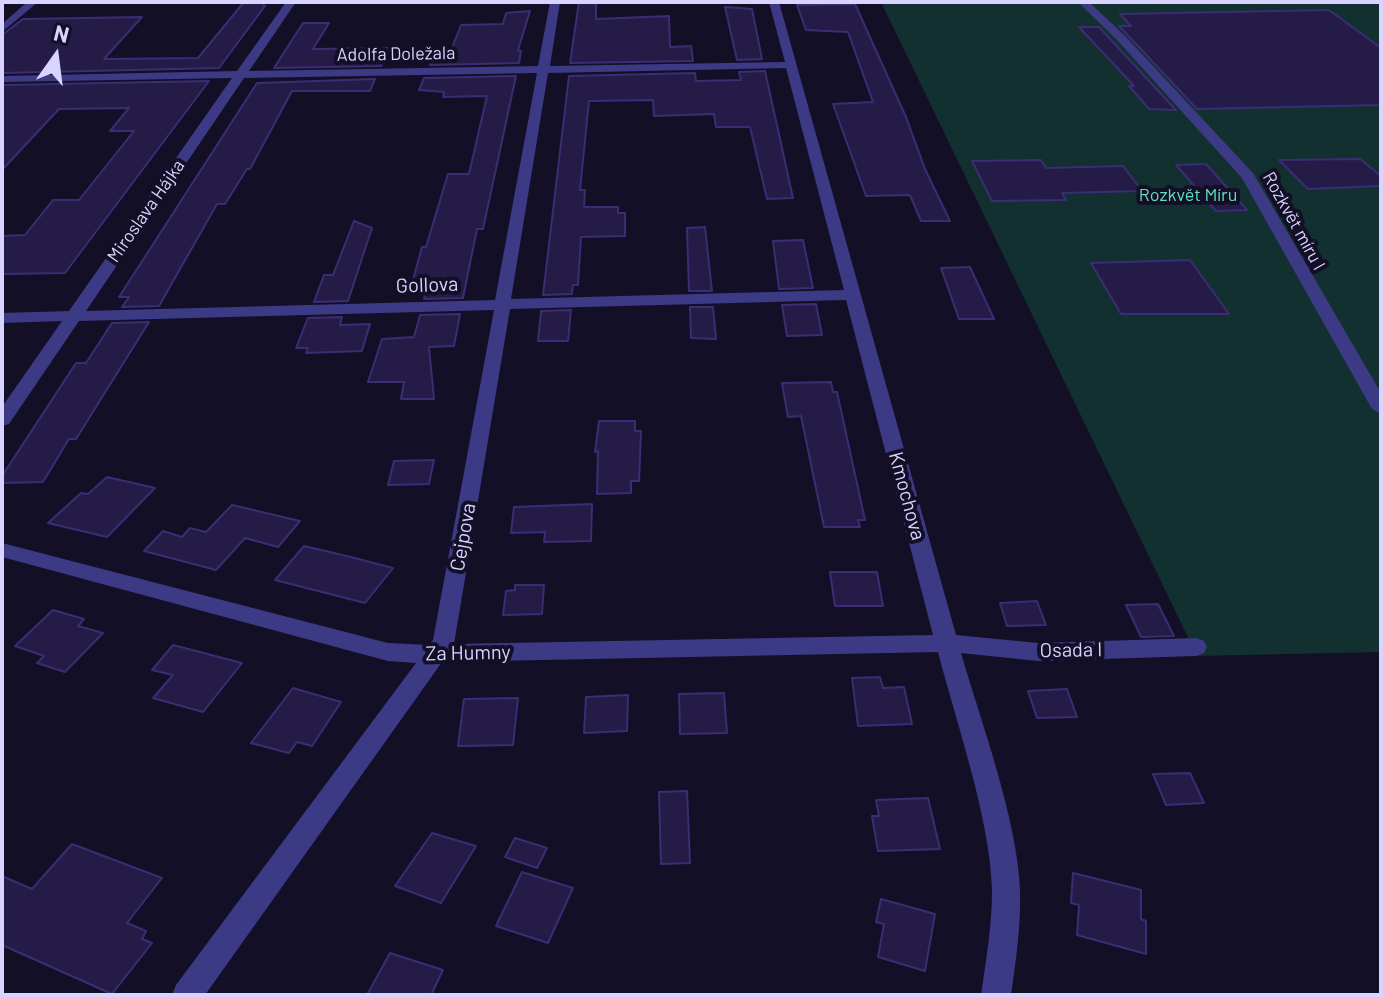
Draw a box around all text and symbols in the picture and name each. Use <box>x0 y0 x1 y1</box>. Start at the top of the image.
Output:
north arrow <box>16 16 96 96</box>
text: N <box>52 18 72 47</box>
street label: Adolfa Doležala <box>337 42 455 66</box>
street label: Miroslava Hájka <box>103 156 189 266</box>
street label: Rozkvět míru I <box>1258 168 1330 274</box>
park label: Rozkvět Míru <box>1139 184 1237 206</box>
street label: Gollova <box>395 272 459 298</box>
street label: Kmochova <box>884 449 930 543</box>
street label: Cejpova <box>445 501 481 573</box>
street label: Osada I <box>1039 637 1103 663</box>
street label: Za Humny <box>425 640 511 666</box>

